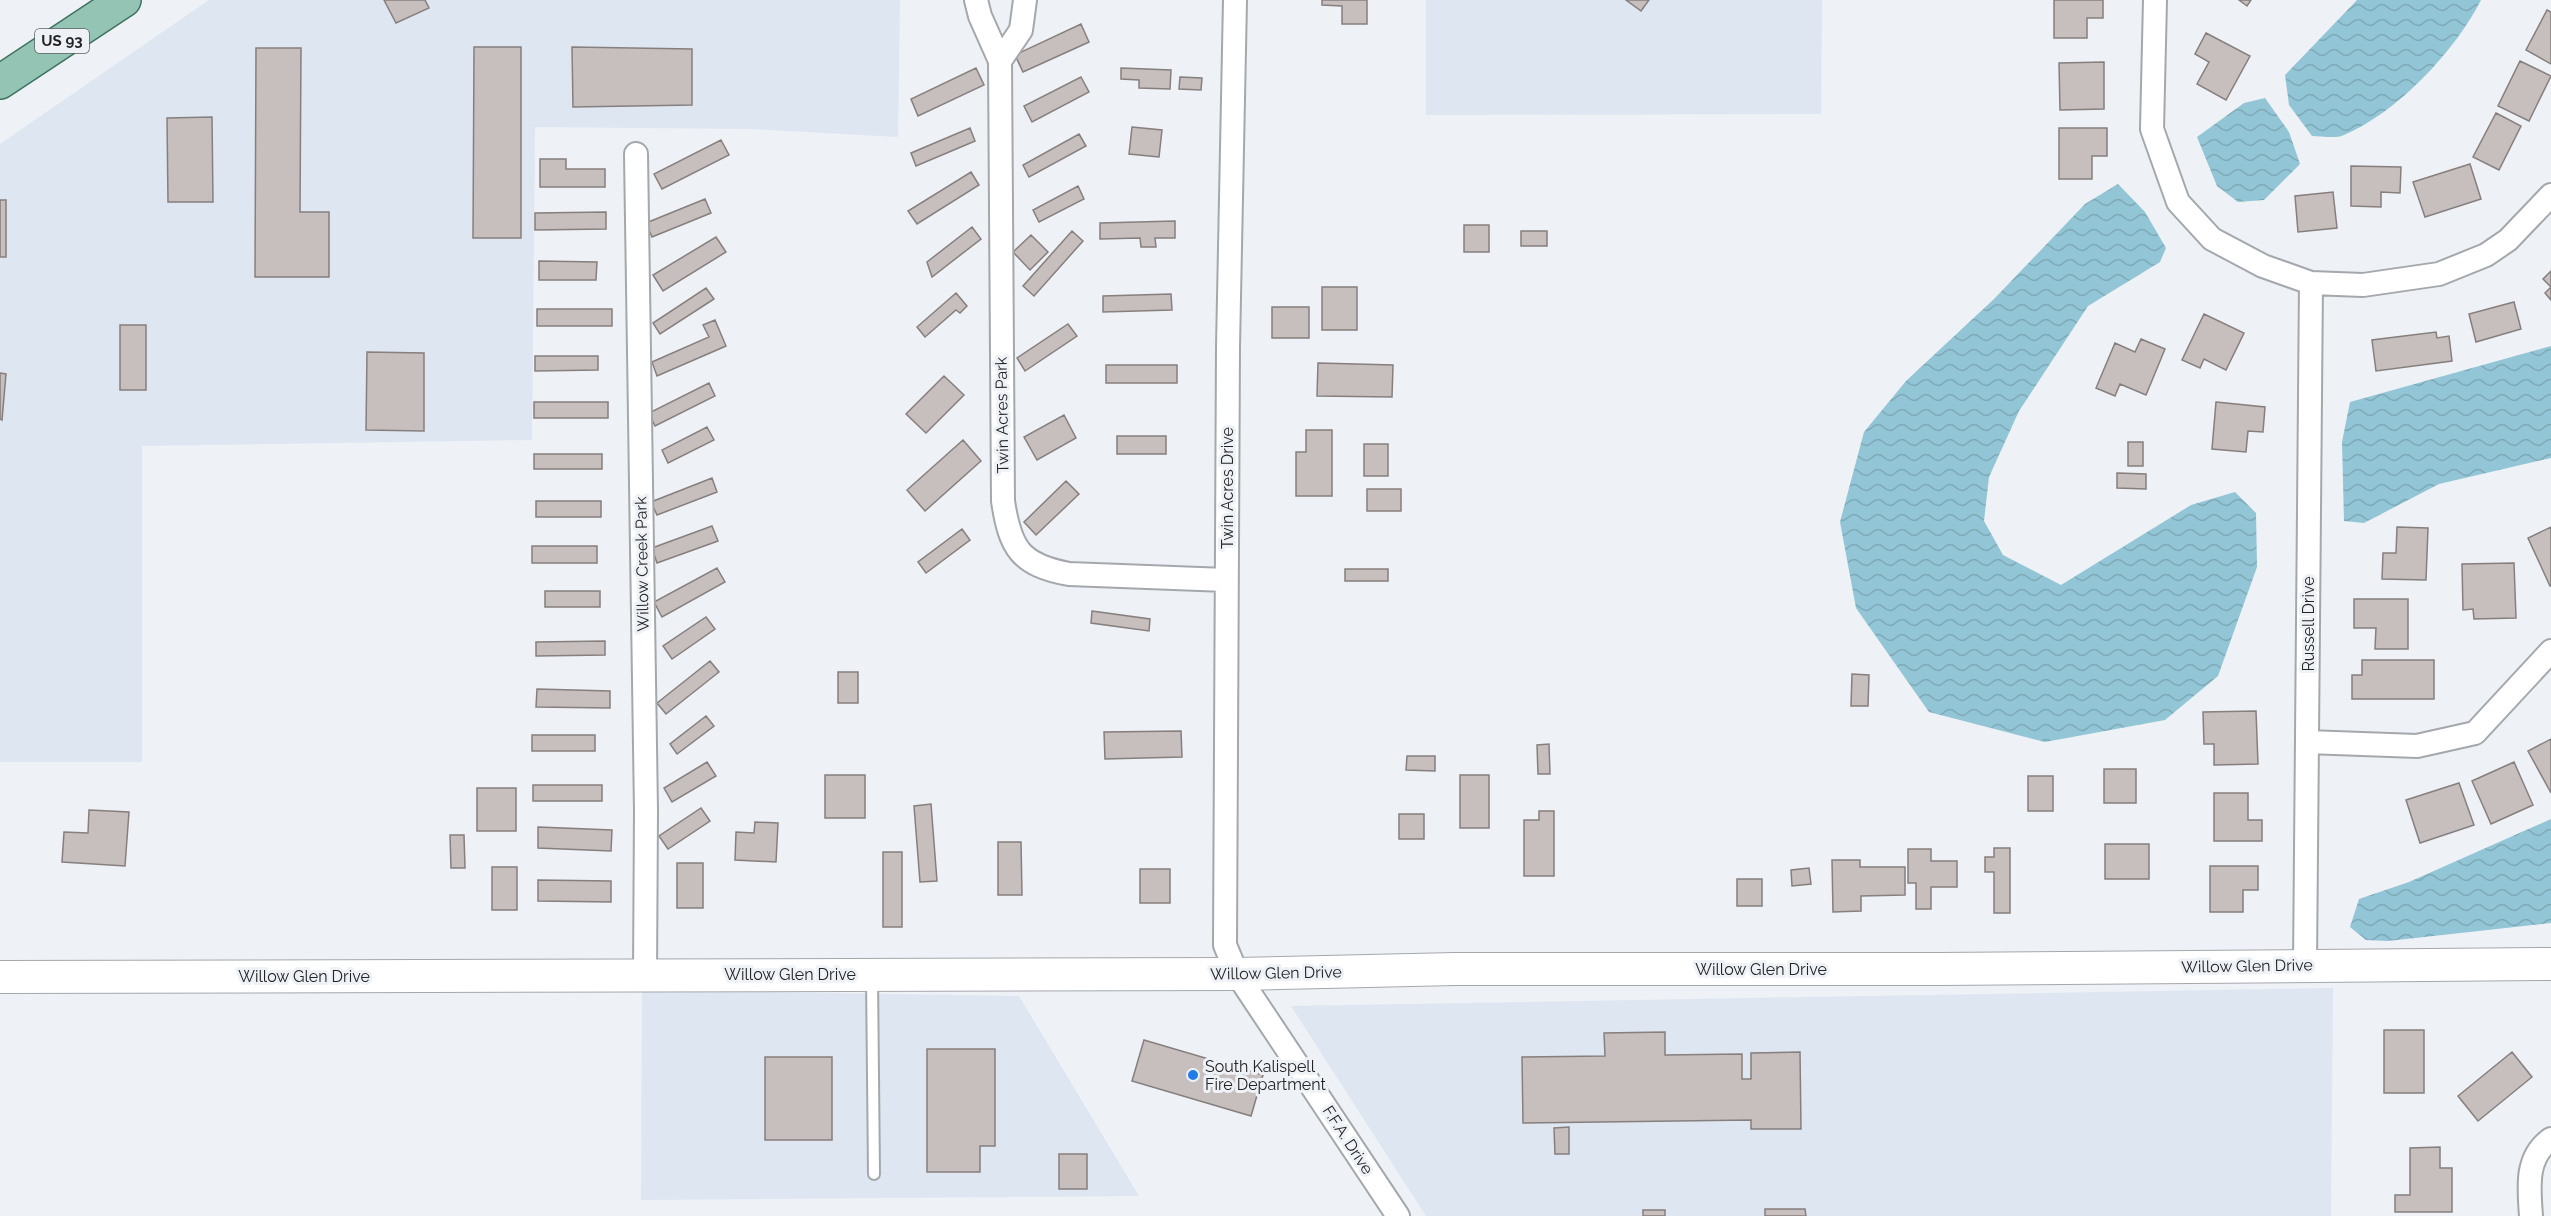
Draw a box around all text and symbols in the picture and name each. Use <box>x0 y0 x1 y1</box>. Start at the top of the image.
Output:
road number: US 93 <box>35 29 89 53</box>
street label: Twin Acres Park <box>991 356 1013 473</box>
street label: Twin Acres Drive <box>1218 427 1237 549</box>
street label: Willow Creek Park <box>631 496 653 632</box>
street label: Russell Drive <box>2299 576 2318 672</box>
street label: Willow Glen Drive <box>2181 955 2313 977</box>
street label: Willow Glen Drive <box>1695 960 1827 979</box>
street label: Willow Glen Drive <box>1210 962 1342 984</box>
street label: Willow Glen Drive <box>724 965 856 984</box>
street label: Willow Glen Drive <box>238 967 370 986</box>
place label: South Kalispell Fire Department <box>1205 1057 1326 1094</box>
marker: South Kalispell Fire Department <box>1186 1068 1200 1082</box>
street label: F.F.A. Drive <box>1319 1102 1377 1178</box>

